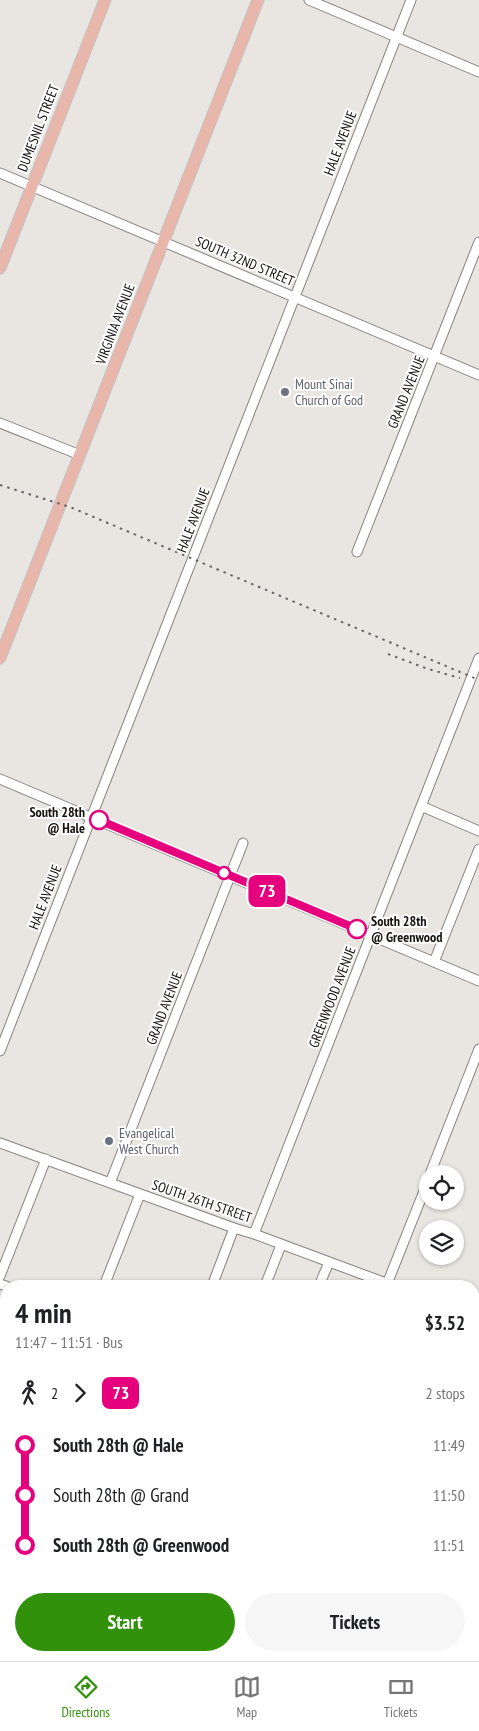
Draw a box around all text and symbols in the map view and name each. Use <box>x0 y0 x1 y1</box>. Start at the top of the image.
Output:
street label: DUMESNIL STREET <box>13 81 63 174</box>
street label: HALE AVENUE <box>319 108 361 178</box>
street label: SOUTH 32ND STREET <box>193 232 298 290</box>
street label: VIRGINIA AVENUE <box>91 281 139 368</box>
street label: GRAND AVENUE <box>383 353 429 431</box>
place label: Mount Sinai Church of God <box>295 375 363 409</box>
marker: Mount Sinai Church of God <box>279 386 291 398</box>
street label: HALE AVENUE <box>172 485 214 555</box>
place label: South 28th @ Hale <box>29 803 85 837</box>
marker: South 28th @ Hale <box>89 810 109 830</box>
street label: HALE AVENUE <box>24 862 66 932</box>
unlabelled marker <box>217 866 231 880</box>
line badge: 73 <box>244 875 290 907</box>
text: 73 <box>258 879 276 902</box>
place label: South 28th @ Greenwood <box>371 912 442 946</box>
marker: South 28th @ Greenwood <box>347 919 367 939</box>
street label: GREENWOOD AVENUE <box>304 944 360 1050</box>
street label: GRAND AVENUE <box>142 969 186 1047</box>
place label: Evangelical West Church <box>119 1124 179 1158</box>
marker: Evangelical West Church <box>103 1135 115 1147</box>
map controls <box>419 1165 464 1265</box>
button: locate <box>419 1165 464 1210</box>
street label: SOUTH 26TH STREET <box>150 1176 255 1227</box>
button: layers <box>419 1220 464 1265</box>
text: 4 min <box>15 1294 72 1331</box>
text: $3.52 <box>425 1311 465 1335</box>
text: 11:47 – 11:51 · Bus <box>15 1332 123 1352</box>
icon: walk <box>15 1379 43 1407</box>
icon: forward <box>66 1379 94 1407</box>
text: 73 <box>112 1381 129 1404</box>
text: 2 <box>51 1383 58 1403</box>
text: 2 stops <box>425 1383 465 1403</box>
text: South 28th @ Hale <box>53 1433 184 1457</box>
text: 11:49 <box>433 1435 465 1455</box>
text: South 28th @ Grand <box>53 1483 189 1507</box>
text: 11:50 <box>433 1485 465 1505</box>
text: South 28th @ Greenwood <box>53 1533 229 1557</box>
text: 11:51 <box>433 1535 465 1555</box>
button: Start <box>15 1593 235 1651</box>
button: Tickets <box>245 1593 465 1651</box>
tab: Directions <box>61 1673 110 1721</box>
tab: Map <box>233 1673 261 1721</box>
tab: Tickets <box>384 1673 418 1721</box>

